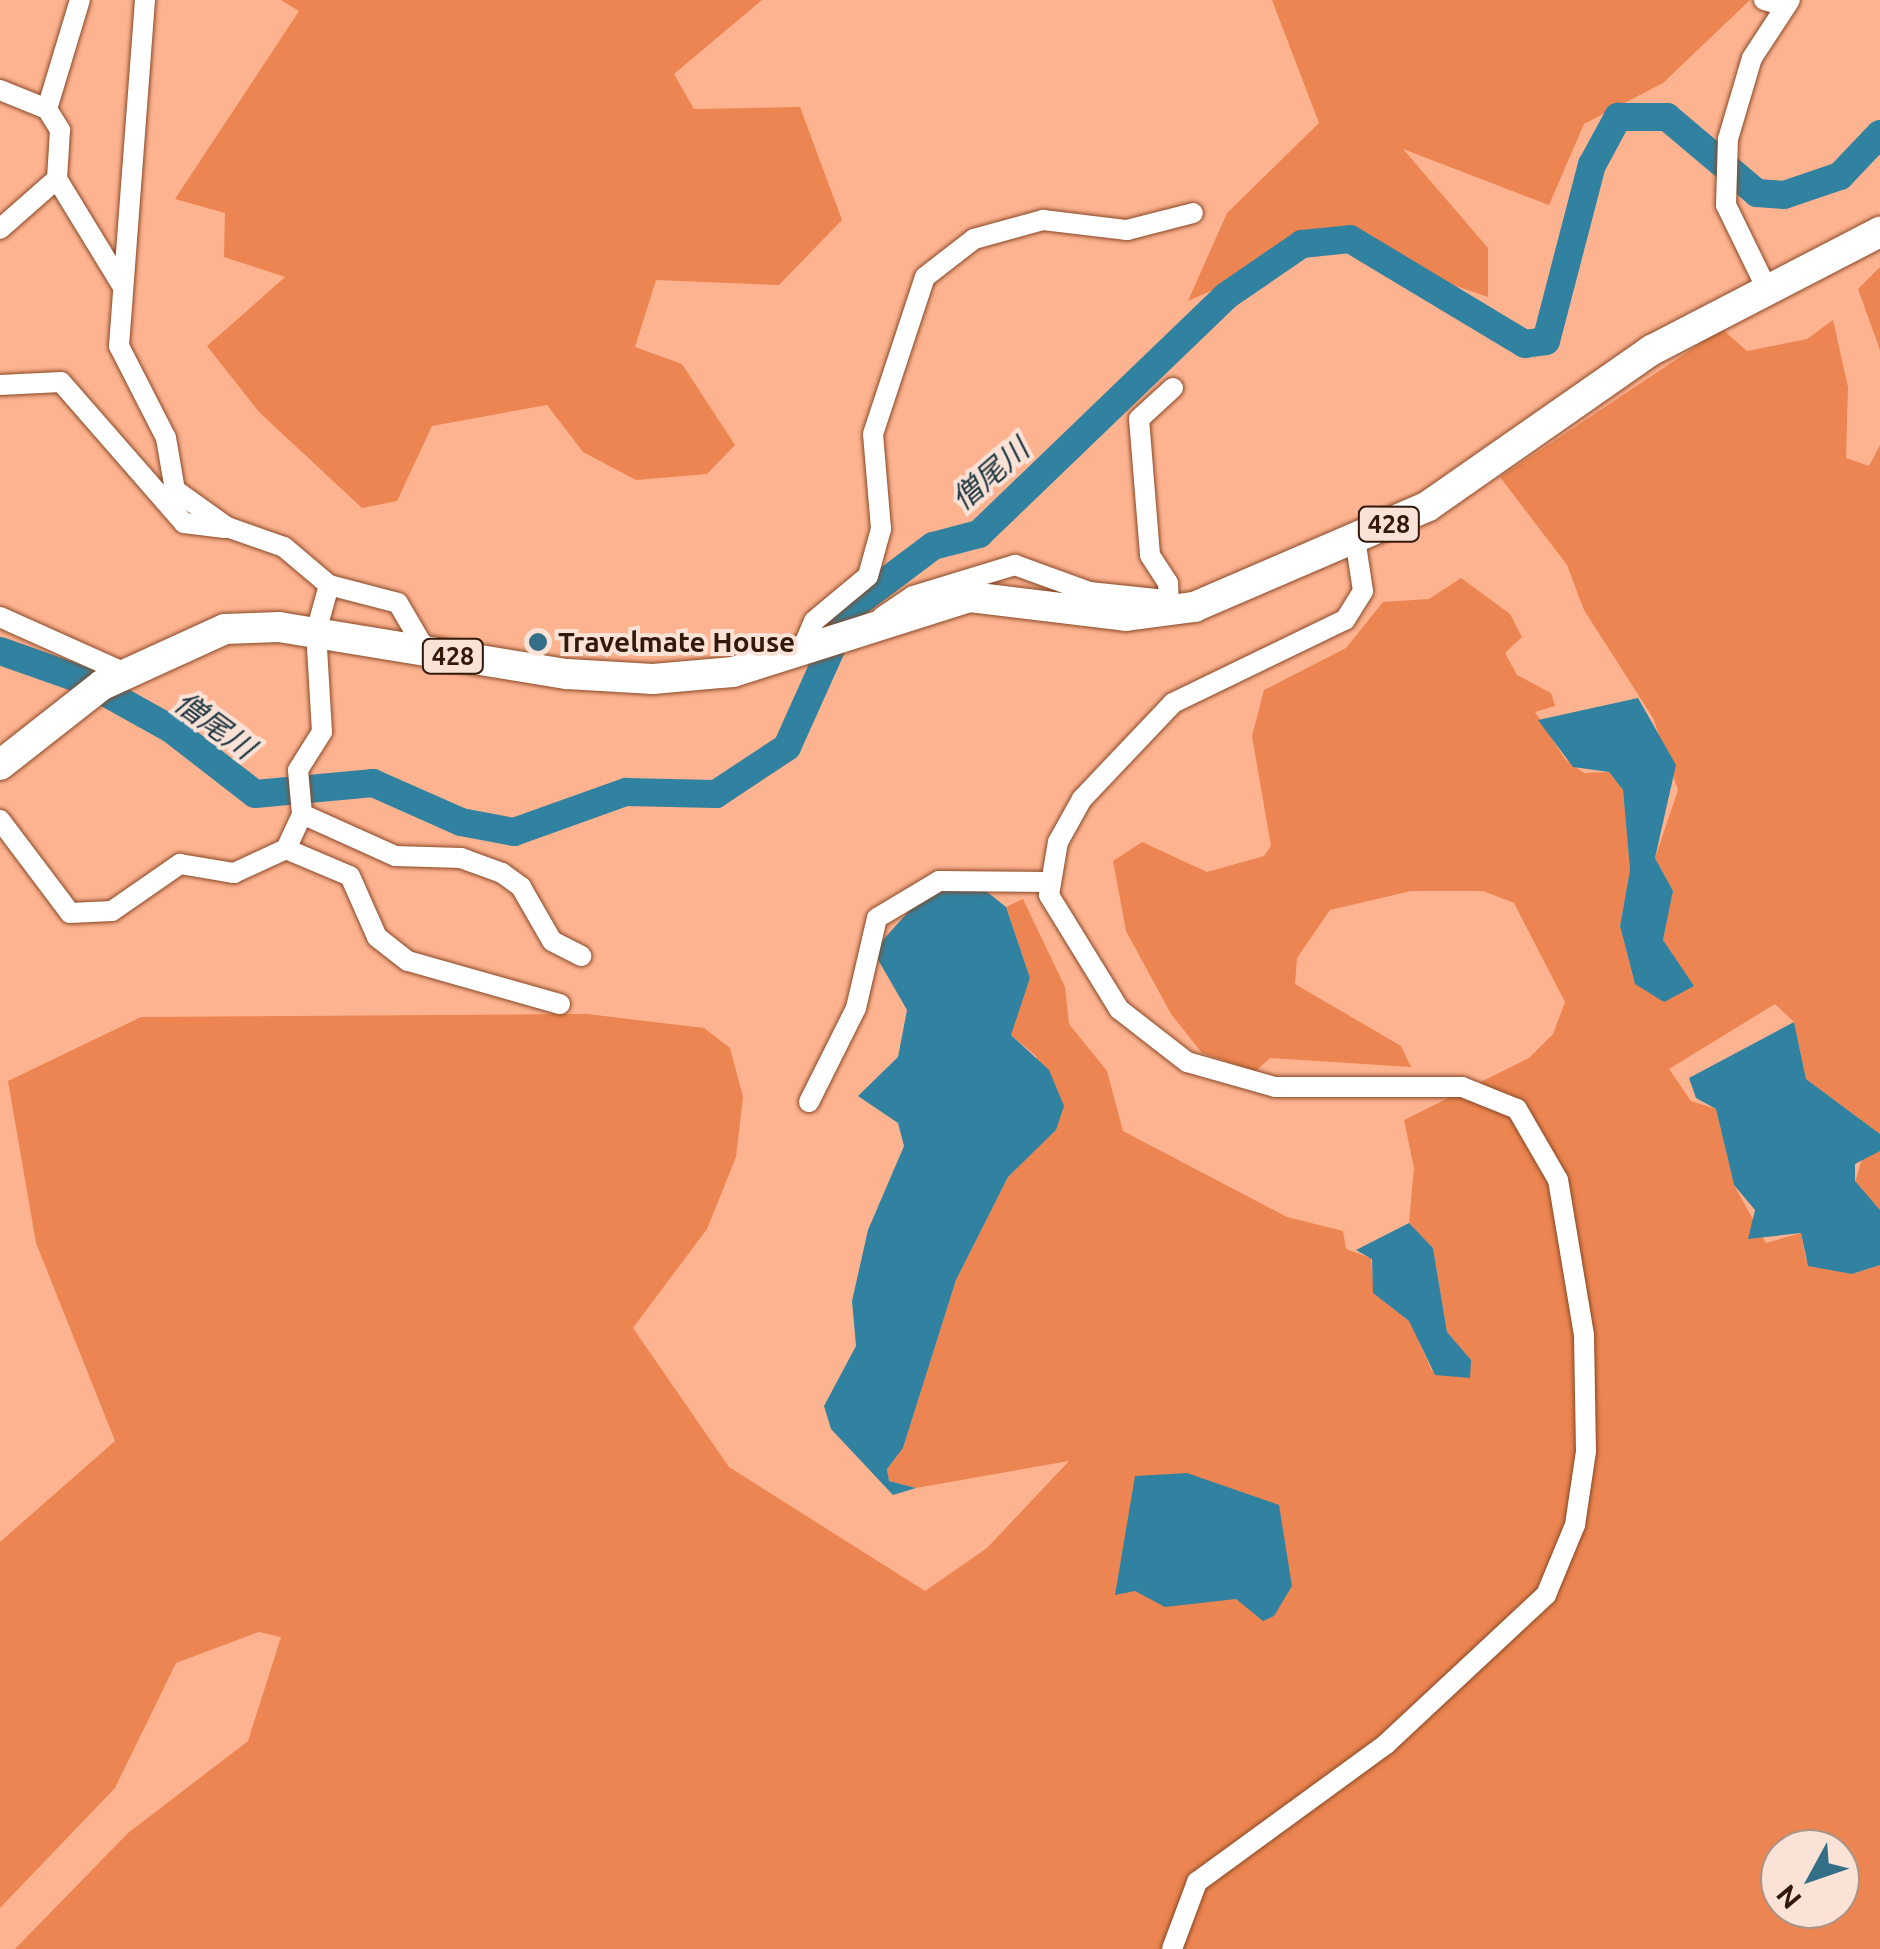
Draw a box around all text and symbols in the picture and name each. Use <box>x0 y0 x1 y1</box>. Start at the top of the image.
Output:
water label: 僧尾川 <box>944 431 1036 517</box>
road number: 428 <box>1356 504 1422 544</box>
place label: Travelmate House <box>558 625 795 659</box>
marker: Travelmate House <box>527 631 549 653</box>
road number: 428 <box>420 636 486 676</box>
water label: 僧尾川 <box>168 684 262 766</box>
north arrow <box>1760 1829 1860 1929</box>
text: N <box>1770 1879 1807 1915</box>

